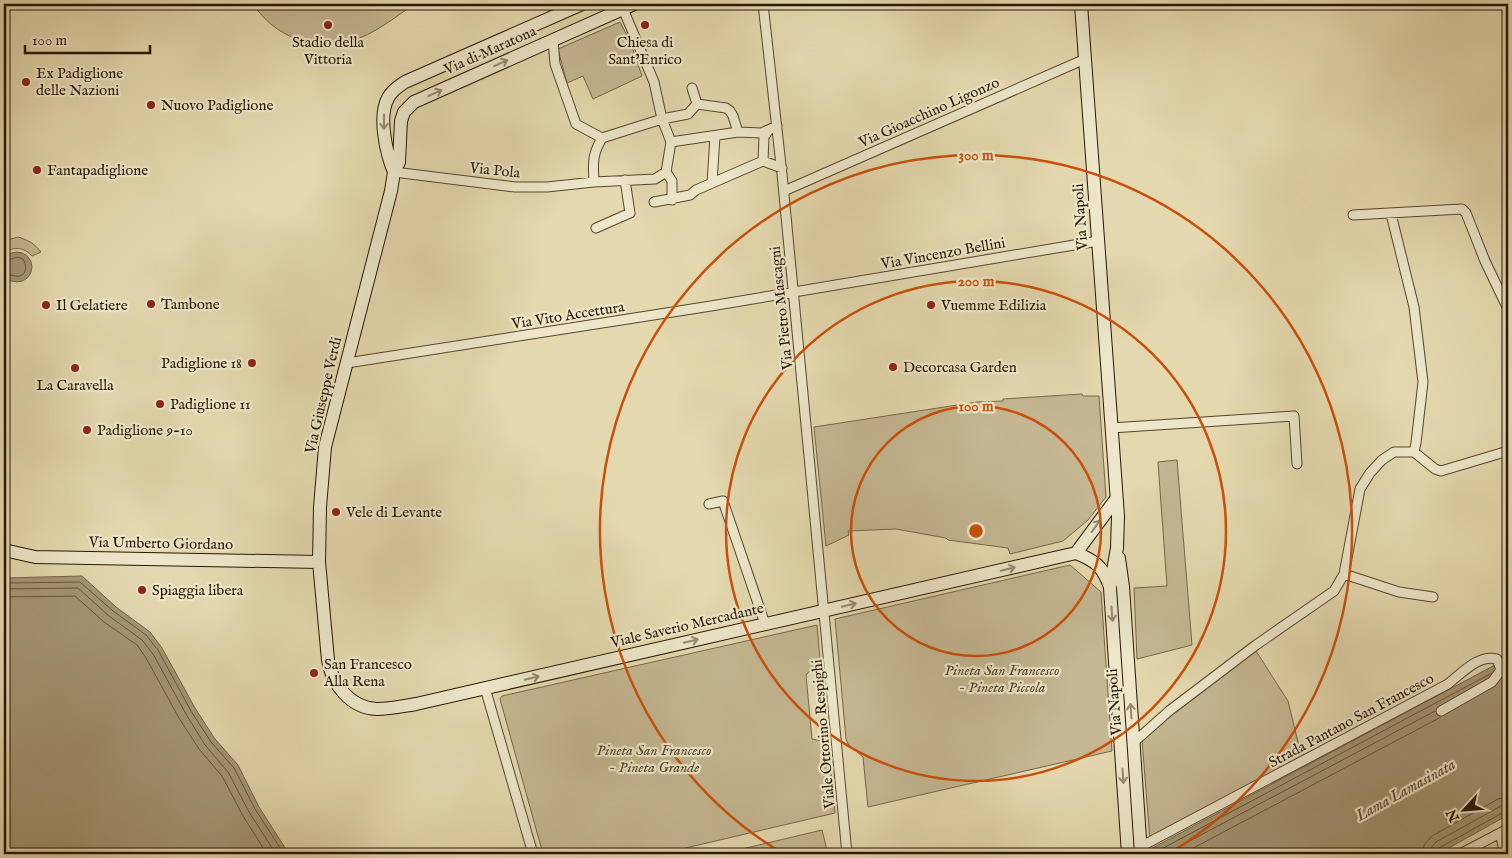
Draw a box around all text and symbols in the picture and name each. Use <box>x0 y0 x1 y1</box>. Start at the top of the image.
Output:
marker: Stadio della Vittoria <box>322 19 334 31</box>
marker: Chiesa di Sant'Enrico <box>639 19 651 31</box>
street label: Via di Maratona <box>440 21 540 80</box>
scale bar <box>25 22 150 54</box>
text: 100 m <box>32 31 68 50</box>
place label: Stadio della Vittoria <box>292 33 365 69</box>
place label: Chiesa di Sant'Enrico <box>608 33 682 69</box>
one-way arrow <box>493 58 508 68</box>
place label: Ex Padiglione delle Nazioni <box>36 64 123 100</box>
street label: Via Gioacchino Ligonzo <box>855 73 1003 152</box>
marker: Ex Padiglione delle Nazioni <box>20 76 32 88</box>
one-way arrow <box>427 87 442 97</box>
place label: Nuovo Padiglione <box>161 96 273 115</box>
marker: Nuovo Padiglione <box>145 99 157 111</box>
one-way arrow <box>379 113 389 129</box>
text: 300 m <box>958 146 994 165</box>
street label: Via Pola <box>468 158 522 183</box>
place label: Fantapadiglione <box>47 161 148 180</box>
marker: Fantapadiglione <box>31 164 43 176</box>
street label: Via Napoli <box>1069 183 1092 252</box>
street label: Via Vincenzo Bellini <box>878 233 1007 274</box>
street label: Via Pietro Mascagni <box>766 245 798 372</box>
text: 200 m <box>958 272 995 291</box>
place label: Tambone <box>161 295 220 314</box>
place label: Il Gelatiere <box>56 296 128 315</box>
place label: Vuemme Edilizia <box>940 296 1047 315</box>
street label: Via Vito Accettura <box>509 297 626 334</box>
marker: Tambone <box>145 298 157 310</box>
marker: Il Gelatiere <box>40 299 52 311</box>
marker: Vuemme Edilizia <box>925 299 937 311</box>
street label: Via Giuseppe Verdi <box>301 335 346 456</box>
place label: Padiglione 18 <box>161 354 242 373</box>
marker: Padiglione 18 <box>246 357 258 369</box>
place label: Decorcasa Garden <box>903 358 1017 377</box>
marker: Decorcasa Garden <box>887 361 899 373</box>
marker: La Caravella <box>69 362 81 374</box>
place label: La Caravella <box>36 376 114 395</box>
place label: Padiglione 11 <box>170 395 251 414</box>
text: 100 m <box>958 397 994 416</box>
marker: Padiglione 11 <box>154 398 166 410</box>
place label: Padiglione 9-10 <box>97 421 193 440</box>
marker: Padiglione 9-10 <box>81 424 93 436</box>
place label: Vele di Levante <box>345 503 442 522</box>
marker: Vele di Levante <box>330 506 342 518</box>
one-way arrow <box>1091 519 1101 533</box>
centre of rings <box>967 522 985 540</box>
street label: Via Umberto Giordano <box>88 533 233 554</box>
one-way arrow <box>999 564 1015 573</box>
place label: Spiaggia libera <box>152 581 244 600</box>
marker: Spiaggia libera <box>136 584 148 596</box>
street label: Viale Saverio Mercadante <box>608 599 766 653</box>
one-way arrow <box>841 600 857 609</box>
one-way arrow <box>1108 606 1117 622</box>
one-way arrow <box>682 636 698 645</box>
place label: San Francesco Alla Rena <box>323 655 412 691</box>
street label: Viale Ottorino Respighi <box>808 659 840 810</box>
park label: Pineta San Francesco - Pineta Piccola <box>944 661 1060 697</box>
marker: San Francesco Alla Rena <box>308 667 320 679</box>
street label: Via Napoli <box>1103 668 1126 737</box>
street label: Strada Pantano San Francesco <box>1265 669 1437 772</box>
one-way arrow <box>524 673 540 682</box>
one-way arrow <box>1126 703 1136 719</box>
park label: Pineta San Francesco - Pineta Grande <box>596 741 712 777</box>
water label: Lama Lamasinata <box>1352 755 1459 827</box>
one-way arrow <box>1118 768 1128 784</box>
north arrow <box>1440 786 1490 836</box>
text: N <box>1442 806 1464 826</box>

